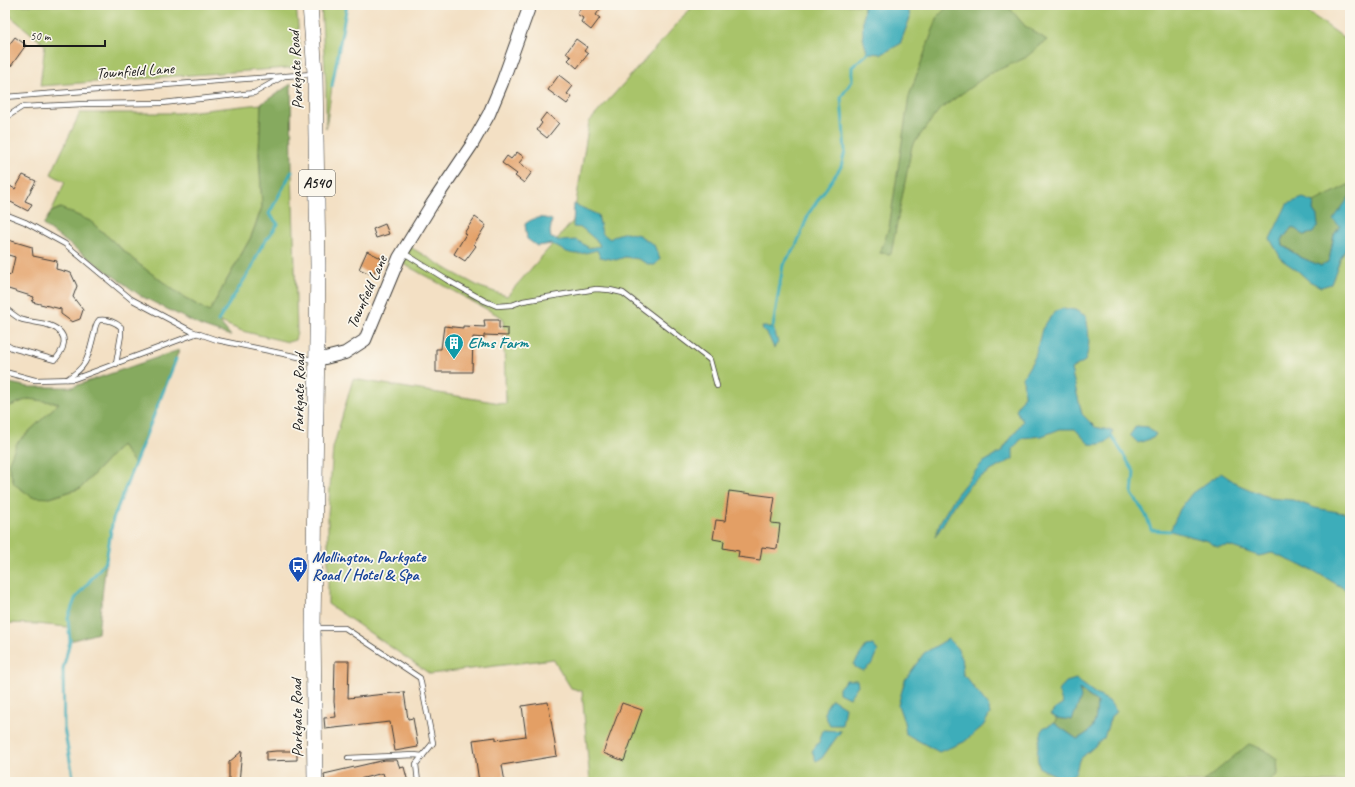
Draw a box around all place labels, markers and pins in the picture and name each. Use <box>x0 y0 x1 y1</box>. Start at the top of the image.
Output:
building icon: Elms Farm <box>443 332 465 360</box>
place label: Elms Farm <box>468 333 530 353</box>
place label: Mollington, Parkgate Road / Hotel & Spa <box>312 547 427 585</box>
bus stop icon: Mollington, Parkgate Road / Hotel & Spa <box>287 555 309 583</box>

